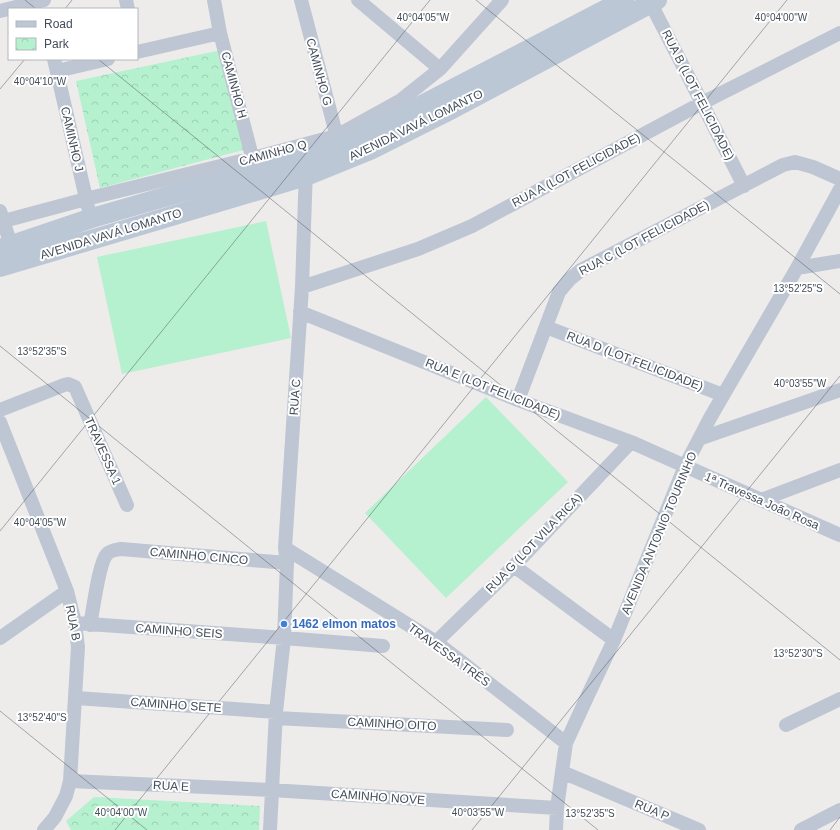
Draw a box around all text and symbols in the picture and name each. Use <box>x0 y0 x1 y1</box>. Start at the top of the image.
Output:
legend <box>8 8 138 60</box>
text: 40°04'05"W <box>397 12 450 23</box>
text: 40°04'00"W <box>755 12 808 23</box>
text: Road <box>44 17 73 31</box>
street label: RUA B (LOT FELICIDADE) <box>659 27 737 163</box>
text: Park <box>44 37 70 51</box>
street label: CAMINHO G <box>303 37 335 107</box>
street label: CAMINHO H <box>218 50 250 120</box>
text: 40°04'10"W <box>14 76 67 87</box>
street label: AVENIDA VAVÁ LOMANTO <box>346 86 485 164</box>
street label: CAMINHO J <box>58 105 86 173</box>
street label: RUA A (LOT FELICIDADE) <box>510 130 642 210</box>
street label: CAMINHO Q <box>238 137 308 169</box>
street label: RUA C (LOT FELICIDADE) <box>577 198 711 278</box>
street label: AVENIDA VAVÁ LOMANTO <box>38 205 183 262</box>
text: 13°52'25"S <box>773 283 823 294</box>
street label: RUA D (LOT FELICIDADE) <box>565 328 705 394</box>
text: 13°52'35"S <box>17 346 67 357</box>
street label: RUA E (LOT FELICIDADE) <box>423 355 563 423</box>
street label: RUA C <box>287 378 303 416</box>
text: 40°03'55"W <box>774 378 827 389</box>
street label: TRAVESSA 1 <box>82 415 124 487</box>
street label: AVENIDA ANTONIO TOURINHO <box>618 450 700 616</box>
street label: 1ª Travessa João Rosa <box>703 469 822 533</box>
street label: RUA G (LOT VILA RICA) <box>483 490 585 596</box>
text: 40°04'05"W <box>14 517 67 528</box>
street label: CAMINHO CINCO <box>149 545 249 567</box>
street label: RUA B <box>63 604 83 642</box>
place label: 1462 elmon matos <box>292 617 396 631</box>
marker: 1462 elmon matos <box>279 619 289 629</box>
street label: TRAVESSA TRÊS <box>405 620 493 689</box>
street label: CAMINHO SEIS <box>135 621 223 641</box>
text: 13°52'30"S <box>773 648 823 659</box>
street label: CAMINHO SETE <box>130 695 222 715</box>
text: 13°52'40"S <box>17 712 67 723</box>
street label: CAMINHO OITO <box>347 715 437 733</box>
street label: RUA E <box>153 778 189 794</box>
street label: CAMINHO NOVE <box>331 787 425 807</box>
street label: RUA P <box>633 797 671 823</box>
text: 40°04'00"W <box>95 807 148 818</box>
text: 40°03'55"W <box>452 807 505 818</box>
text: 13°52'35"S <box>565 808 615 819</box>

